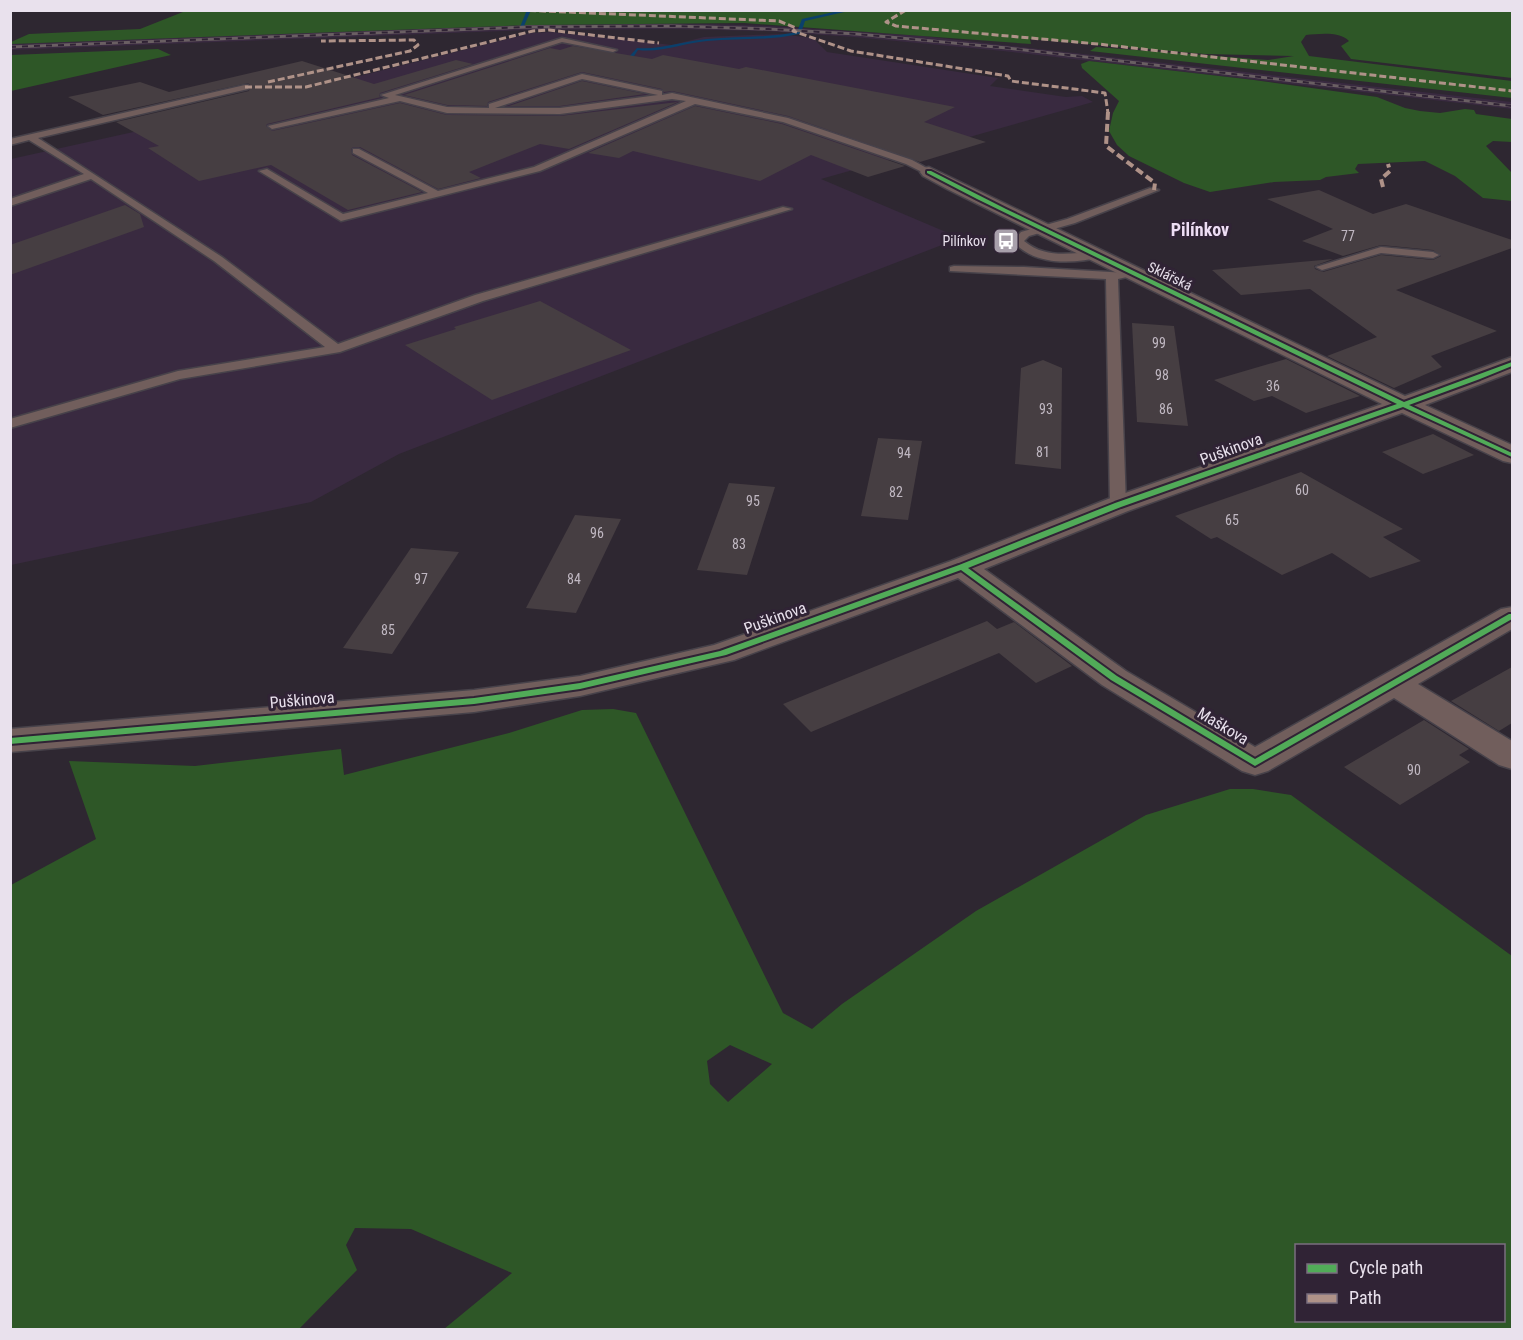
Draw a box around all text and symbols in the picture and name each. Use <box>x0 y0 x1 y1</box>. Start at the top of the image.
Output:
district label: Pilínkov <box>1171 219 1229 240</box>
bus stop icon: Pilínkov <box>991 226 1021 256</box>
house number: 77 <box>1341 228 1355 244</box>
place label: Pilínkov <box>943 233 986 249</box>
street label: Sklářská <box>1145 258 1195 294</box>
house number: 99 <box>1152 335 1166 351</box>
house number: 98 <box>1155 367 1169 383</box>
house number: 36 <box>1266 378 1280 394</box>
house number: 93 <box>1039 401 1053 417</box>
house number: 86 <box>1159 401 1173 417</box>
street label: Puškinova <box>1197 429 1265 469</box>
house number: 81 <box>1036 444 1050 460</box>
house number: 94 <box>897 445 911 461</box>
house number: 60 <box>1295 482 1309 498</box>
house number: 82 <box>889 484 903 500</box>
house number: 95 <box>746 493 760 509</box>
house number: 65 <box>1225 512 1239 528</box>
house number: 96 <box>590 525 604 541</box>
house number: 83 <box>732 536 746 552</box>
house number: 97 <box>414 571 428 587</box>
house number: 84 <box>567 571 581 587</box>
street label: Puškinova <box>741 598 809 638</box>
house number: 85 <box>381 622 395 638</box>
street label: Puškinova <box>269 688 335 712</box>
street label: Maškova <box>1194 703 1252 749</box>
house number: 90 <box>1407 762 1421 778</box>
legend <box>1295 1244 1505 1322</box>
text: Cycle path <box>1349 1257 1423 1278</box>
text: Path <box>1349 1287 1382 1308</box>

